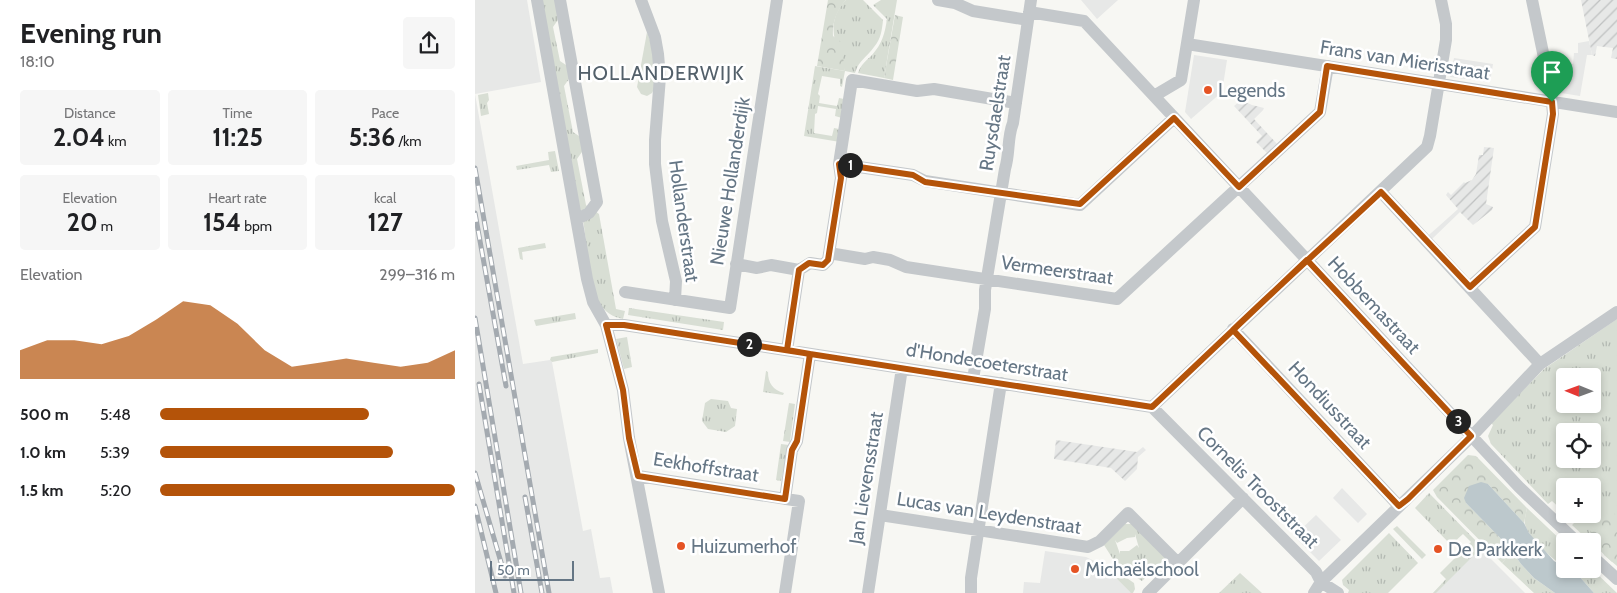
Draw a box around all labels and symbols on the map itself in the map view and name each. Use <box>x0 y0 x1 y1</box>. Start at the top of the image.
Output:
street label: Frans van Mierisstraat <box>1318 35 1492 85</box>
pin <box>1531 51 1573 102</box>
street label: Ruysdaelstraat <box>974 53 1016 173</box>
district label: HOLLANDERWIJK <box>577 61 745 85</box>
place label: Legends <box>1218 79 1285 102</box>
marker: Legends <box>1202 84 1214 96</box>
street label: Nieuwe Hollanderdijk <box>705 95 755 267</box>
pin: 1 <box>837 152 863 178</box>
street label: Hollanderstraat <box>664 158 704 284</box>
street label: Vermeerstraat <box>999 251 1115 289</box>
street label: Hobbemastraat <box>1323 252 1425 359</box>
pin: 2 <box>737 332 761 356</box>
street label: d'Hondecoeterstraat <box>904 338 1070 386</box>
street label: Hondiusstraat <box>1284 356 1377 454</box>
north arrow <box>1556 368 1601 412</box>
pin: 3 <box>1445 408 1471 434</box>
street label: Jan Lievensstraat <box>844 410 888 547</box>
street label: Cornelis Trooststraat <box>1192 421 1324 553</box>
street label: Eekhoffstraat <box>652 447 761 487</box>
street label: Lucas van Leydenstraat <box>895 487 1083 539</box>
place label: Huizumerhof <box>691 535 797 558</box>
place label: De Parkkerk <box>1448 538 1543 561</box>
marker: Huizumerhof <box>675 540 687 552</box>
marker: De Parkkerk <box>1432 543 1444 555</box>
scale bar <box>490 558 574 581</box>
place label: Michaëlschool <box>1085 558 1199 581</box>
marker: Michaëlschool <box>1069 563 1081 575</box>

